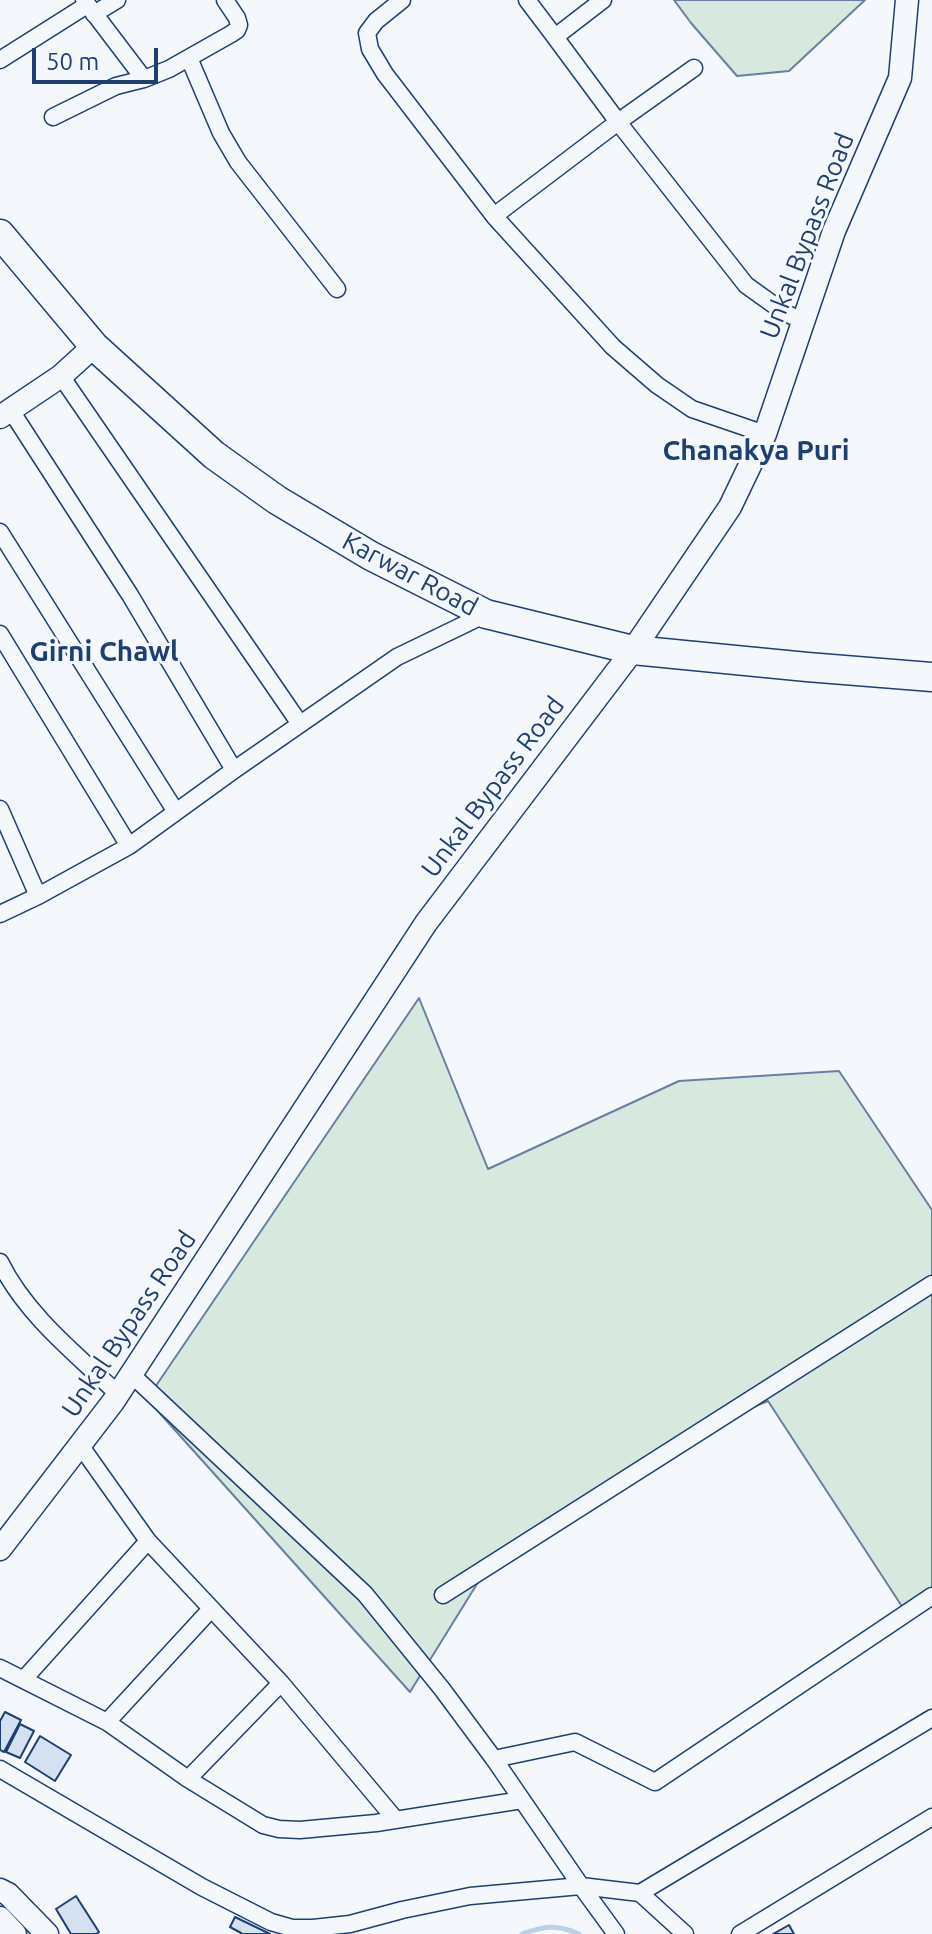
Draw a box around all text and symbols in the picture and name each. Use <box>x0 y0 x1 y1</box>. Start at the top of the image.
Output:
scale bar <box>36 32 162 82</box>
text: 50 m <box>46 48 99 75</box>
street label: Unkal Bypass Road <box>753 129 861 343</box>
district label: Chanakya Puri <box>662 434 850 468</box>
street label: Karwar Road <box>337 525 483 623</box>
district label: Girni Chawl <box>29 635 179 669</box>
street label: Unkal Bypass Road <box>415 691 571 883</box>
street label: Unkal Bypass Road <box>55 1225 203 1423</box>

